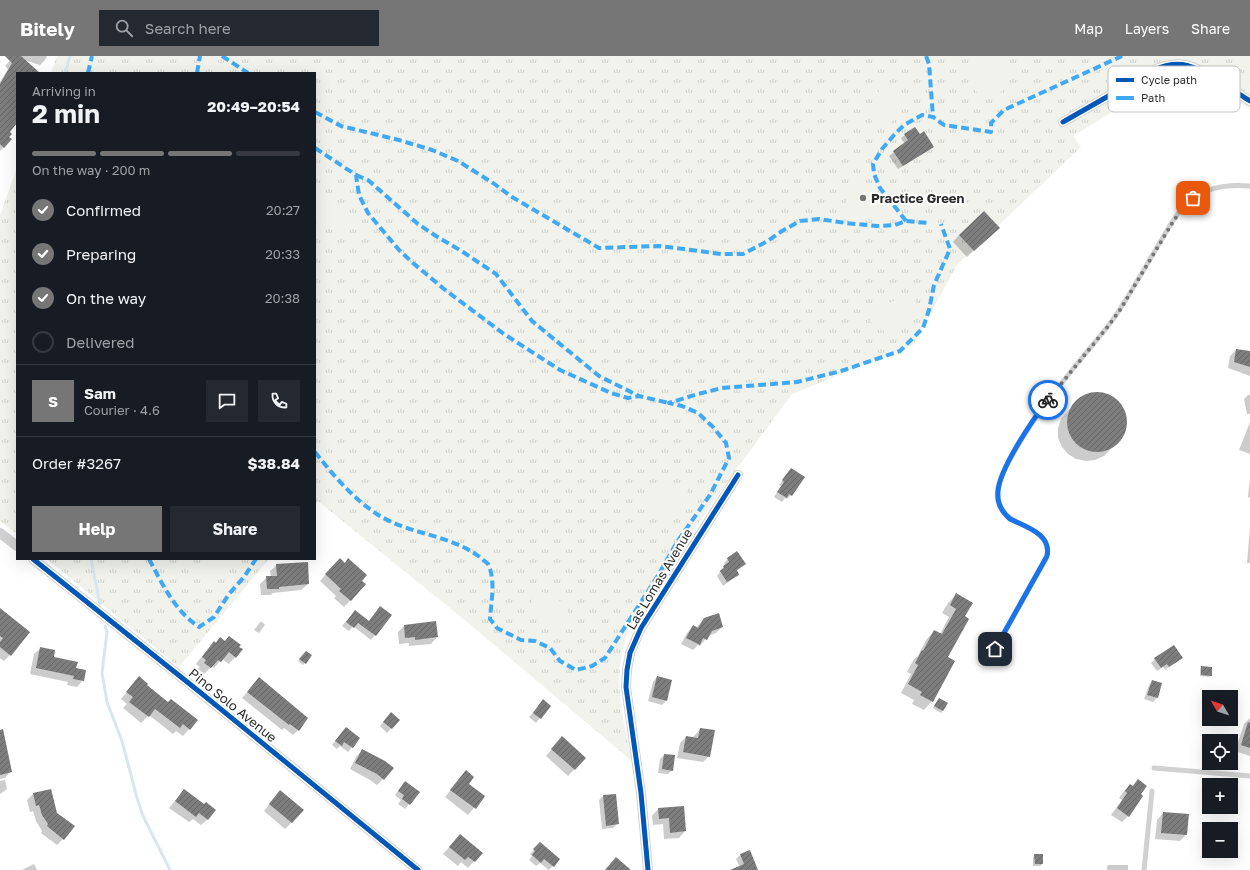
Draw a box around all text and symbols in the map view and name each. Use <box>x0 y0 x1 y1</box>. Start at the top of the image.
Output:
search box <box>99 10 379 46</box>
text: Bitely <box>20 17 75 40</box>
icon: search <box>113 17 135 39</box>
text: Search here <box>145 19 231 37</box>
text: Map <box>1074 20 1103 37</box>
text: Layers <box>1125 20 1169 37</box>
text: Share <box>1191 20 1230 37</box>
legend <box>1108 66 1240 112</box>
text: Cycle path <box>1141 73 1197 86</box>
text: Arriving in <box>32 83 96 99</box>
text: Path <box>1141 91 1165 104</box>
text: 20:49–20:54 <box>207 97 300 115</box>
text: 2 min <box>32 98 100 129</box>
text: On the way · 200 m <box>32 162 150 178</box>
pin <box>1176 181 1210 215</box>
icon: bag <box>1182 187 1204 209</box>
place label: Practice Green <box>871 190 965 206</box>
marker: Practice Green <box>858 193 868 203</box>
icon: check <box>32 199 54 221</box>
text: Confirmed <box>66 201 141 219</box>
text: 20:27 <box>266 202 300 218</box>
icon: check <box>32 243 54 265</box>
text: Preparing <box>66 245 136 263</box>
text: 20:33 <box>265 246 300 262</box>
icon: check <box>32 287 54 309</box>
text: On the way <box>66 289 146 307</box>
text: 20:38 <box>265 290 300 306</box>
text: Delivered <box>66 333 134 351</box>
button: chat <box>206 380 248 422</box>
button: phone <box>258 380 300 422</box>
courier <box>1028 380 1068 420</box>
text: Sam <box>84 384 116 402</box>
icon: bike <box>1037 389 1059 411</box>
text: S <box>48 392 58 410</box>
text: Courier · 4.6 <box>84 402 160 418</box>
text: Order #3267 <box>32 454 121 472</box>
text: $38.84 <box>247 454 300 472</box>
button: Help <box>32 506 162 552</box>
button: Share <box>170 506 300 552</box>
street label: Las Lomas Avenue <box>623 526 695 632</box>
pin <box>978 632 1012 666</box>
icon: home <box>984 638 1006 660</box>
street label: Pino Solo Avenue <box>186 665 280 745</box>
north arrow <box>1202 690 1238 726</box>
map controls <box>1202 690 1238 858</box>
button: locate <box>1202 734 1238 770</box>
button: + <box>1202 778 1238 814</box>
button: − <box>1202 822 1238 858</box>

